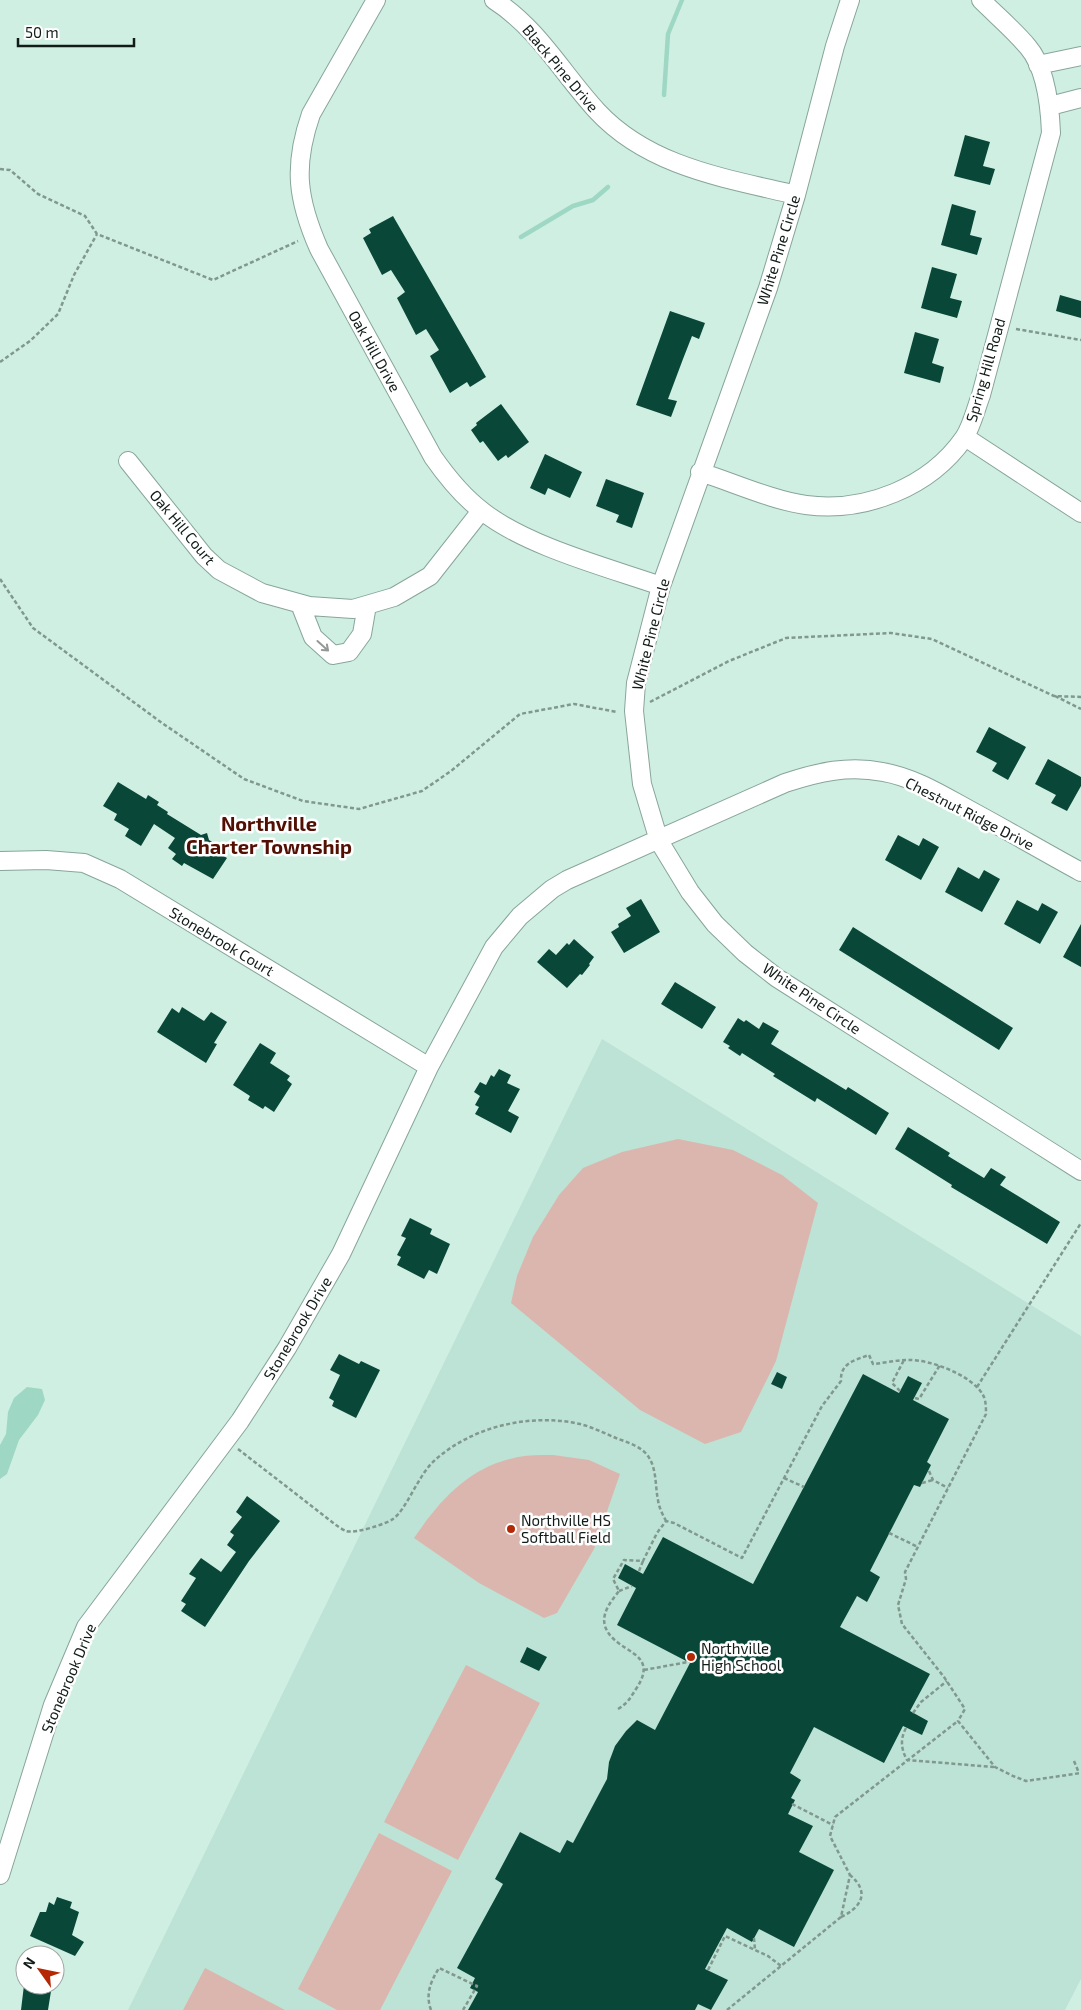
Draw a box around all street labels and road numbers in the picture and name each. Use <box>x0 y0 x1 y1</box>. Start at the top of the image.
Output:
street label: Black Pine Drive <box>519 21 603 115</box>
street label: White Pine Circle <box>753 193 803 307</box>
street label: Oak Hill Drive <box>345 307 405 395</box>
street label: Spring Hill Road <box>962 316 1008 424</box>
street label: Oak Hill Court <box>147 486 220 568</box>
street label: White Pine Circle <box>627 576 673 692</box>
street label: Chestnut Ridge Drive <box>903 773 1037 853</box>
street label: Stonebrook Court <box>166 903 278 979</box>
street label: White Pine Circle <box>760 959 864 1037</box>
street label: Stonebrook Drive <box>259 1273 335 1383</box>
street label: Stonebrook Drive <box>37 1621 99 1735</box>

